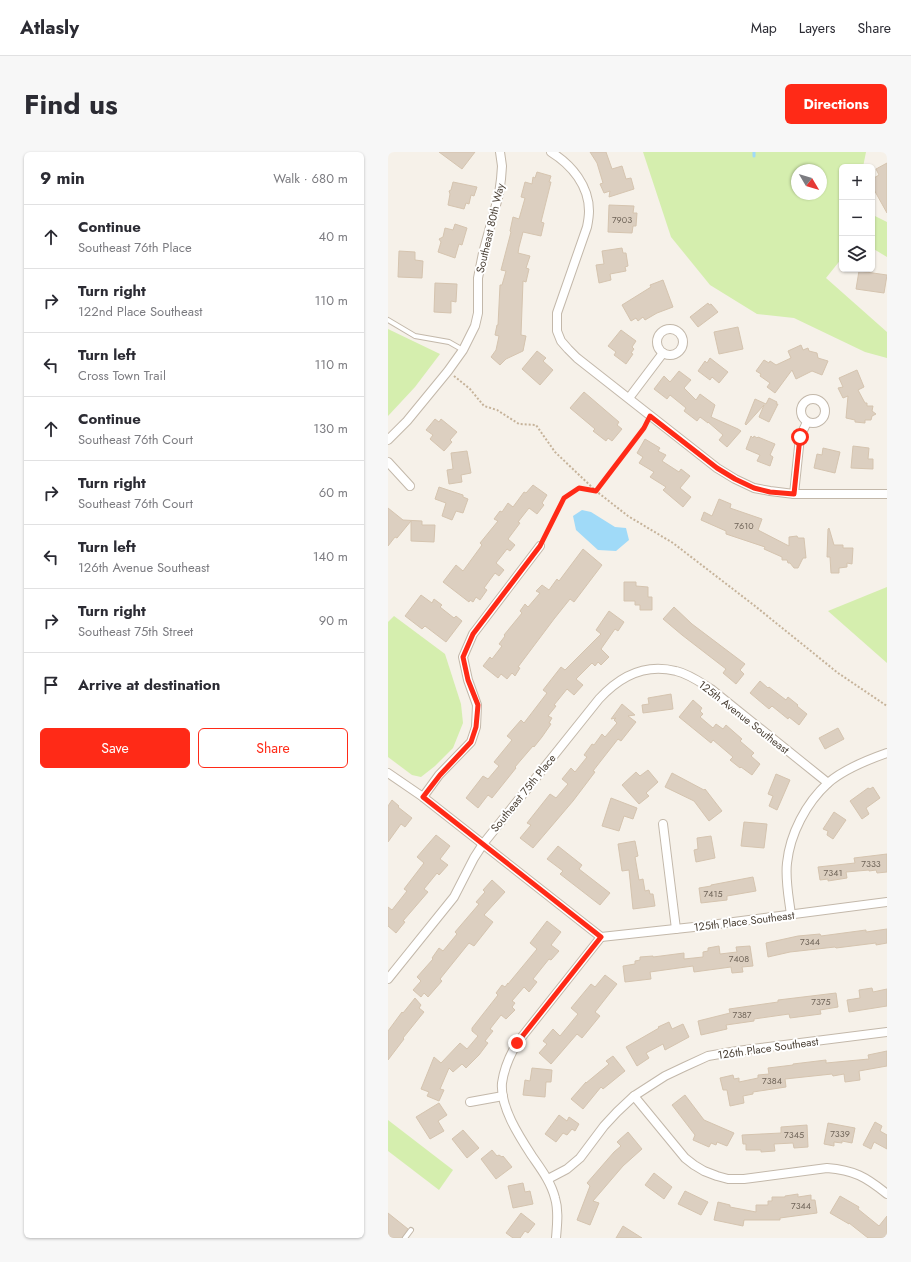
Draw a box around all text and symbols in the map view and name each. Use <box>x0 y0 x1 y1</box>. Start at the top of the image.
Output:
text: Atlasly <box>20 14 79 41</box>
text: Map <box>751 18 777 38</box>
text: Layers <box>799 18 835 38</box>
text: Share <box>857 18 891 38</box>
text: Find us <box>24 84 118 125</box>
button: Directions <box>785 84 887 124</box>
north arrow <box>791 164 827 200</box>
map controls <box>839 164 875 272</box>
button: + <box>839 164 875 200</box>
text: 9 min <box>40 166 85 190</box>
text: Walk · 680 m <box>273 169 348 188</box>
street label: Southeast 80th Way <box>472 181 508 274</box>
button: − <box>839 200 875 236</box>
house number: 7903 <box>612 213 632 226</box>
text: Continue <box>78 216 141 238</box>
icon: ahead <box>40 226 62 248</box>
text: 40 m <box>319 227 348 246</box>
button: layers <box>839 236 875 272</box>
text: Southeast 76th Place <box>78 238 192 257</box>
text: Turn right <box>78 280 146 302</box>
icon: right <box>40 290 62 312</box>
text: 110 m <box>314 291 348 310</box>
text: 122nd Place Southeast <box>78 302 202 321</box>
text: Turn left <box>78 344 136 366</box>
icon: left <box>40 354 62 376</box>
text: 110 m <box>314 355 348 374</box>
text: Cross Town Trail <box>78 366 166 385</box>
text: Continue <box>78 408 141 430</box>
icon: ahead <box>40 418 62 440</box>
text: 130 m <box>313 419 348 438</box>
route start <box>791 428 809 446</box>
text: Southeast 76th Court <box>78 430 193 449</box>
text: Turn right <box>78 472 146 494</box>
icon: right <box>40 482 62 504</box>
text: 60 m <box>319 483 348 502</box>
text: Southeast 76th Court <box>78 494 193 513</box>
house number: 7610 <box>734 519 754 532</box>
text: Turn left <box>78 536 136 558</box>
icon: left <box>40 546 62 568</box>
text: 140 m <box>313 547 348 566</box>
text: 126th Avenue Southeast <box>78 558 209 577</box>
text: Turn right <box>78 600 146 622</box>
icon: right <box>40 610 62 632</box>
text: 90 m <box>319 611 348 630</box>
text: Southeast 75th Street <box>78 622 193 641</box>
icon: arrive <box>40 674 62 696</box>
text: Arrive at destination <box>78 674 220 696</box>
street label: 125th Avenue Southeast <box>695 677 793 758</box>
button: Save <box>40 728 190 768</box>
button: Share <box>198 728 348 768</box>
street label: Southeast 75th Place <box>487 750 560 835</box>
house number: 7333 <box>861 857 881 870</box>
house number: 7341 <box>824 866 842 879</box>
house number: 7415 <box>703 887 723 900</box>
street label: 125th Place Southeast <box>693 907 796 935</box>
house number: 7344 <box>800 935 820 948</box>
house number: 7408 <box>729 952 749 965</box>
house number: 7375 <box>811 995 831 1008</box>
house number: 7387 <box>732 1008 752 1021</box>
street label: 126th Place Southeast <box>717 1033 820 1063</box>
route end <box>508 1034 526 1052</box>
house number: 7384 <box>762 1074 782 1087</box>
house number: 7339 <box>830 1127 850 1140</box>
house number: 7345 <box>784 1128 804 1141</box>
house number: 7344 <box>791 1199 811 1212</box>

